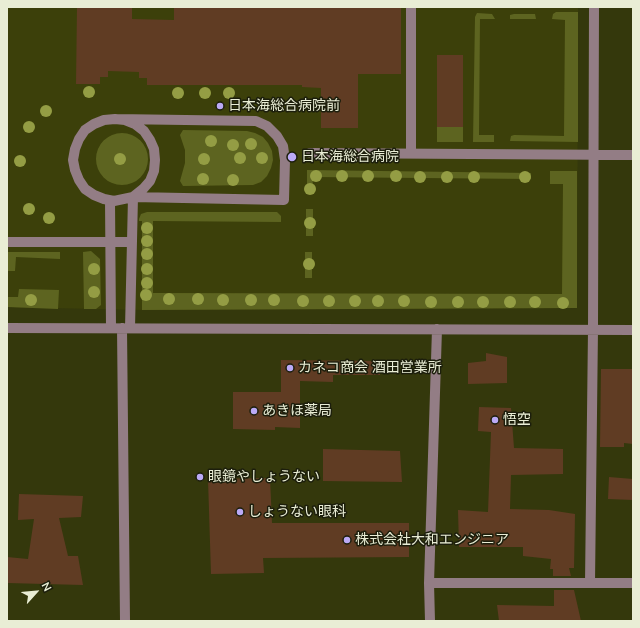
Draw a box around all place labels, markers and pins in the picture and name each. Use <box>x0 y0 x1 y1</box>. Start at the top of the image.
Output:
place label: 日本海総合病院前 <box>228 98 340 114</box>
marker: 日本海総合病院前 <box>215 101 225 111</box>
place label: 日本海総合病院 <box>301 149 399 165</box>
marker: 日本海総合病院 <box>286 151 298 163</box>
place label: カネコ商会 酒田営業所 <box>298 360 442 376</box>
marker: カネコ商会 酒田営業所 <box>285 363 295 373</box>
place label: あきほ薬局 <box>262 403 332 419</box>
marker: あきほ薬局 <box>249 406 259 416</box>
place label: 悟空 <box>503 412 531 428</box>
marker: 悟空 <box>490 415 500 425</box>
place label: 眼鏡やしょうない <box>208 469 320 485</box>
marker: 眼鏡やしょうない <box>195 472 205 482</box>
place label: しょうない眼科 <box>248 504 346 520</box>
marker: しょうない眼科 <box>235 507 245 517</box>
place label: 株式会社大和エンジニア <box>355 532 509 548</box>
marker: 株式会社大和エンジニア <box>342 535 352 545</box>

